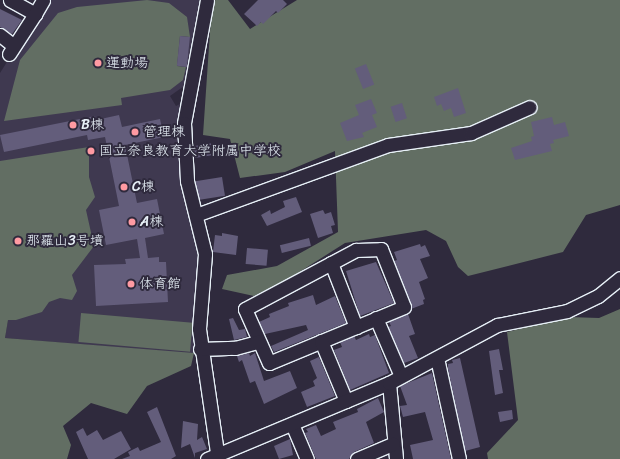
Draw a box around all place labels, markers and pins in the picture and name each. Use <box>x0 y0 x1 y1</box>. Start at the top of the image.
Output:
place label: 運動場 <box>106 55 148 71</box>
marker: 運動場 <box>93 58 103 68</box>
place label: B棟 <box>81 117 104 133</box>
marker: B棟 <box>68 120 78 130</box>
place label: 管理棟 <box>143 124 185 140</box>
marker: 管理棟 <box>130 127 140 137</box>
place label: 国立奈良教育大学附属中学校 <box>99 143 281 159</box>
marker: 国立奈良教育大学附属中学校 <box>86 146 96 156</box>
place label: C棟 <box>132 179 155 195</box>
marker: C棟 <box>119 182 129 192</box>
place label: A棟 <box>140 214 163 230</box>
marker: A棟 <box>127 217 137 227</box>
place label: 那羅山3号墳 <box>26 233 104 249</box>
marker: 那羅山3号墳 <box>13 236 23 246</box>
place label: 体育館 <box>139 276 181 292</box>
marker: 体育館 <box>126 279 136 289</box>

